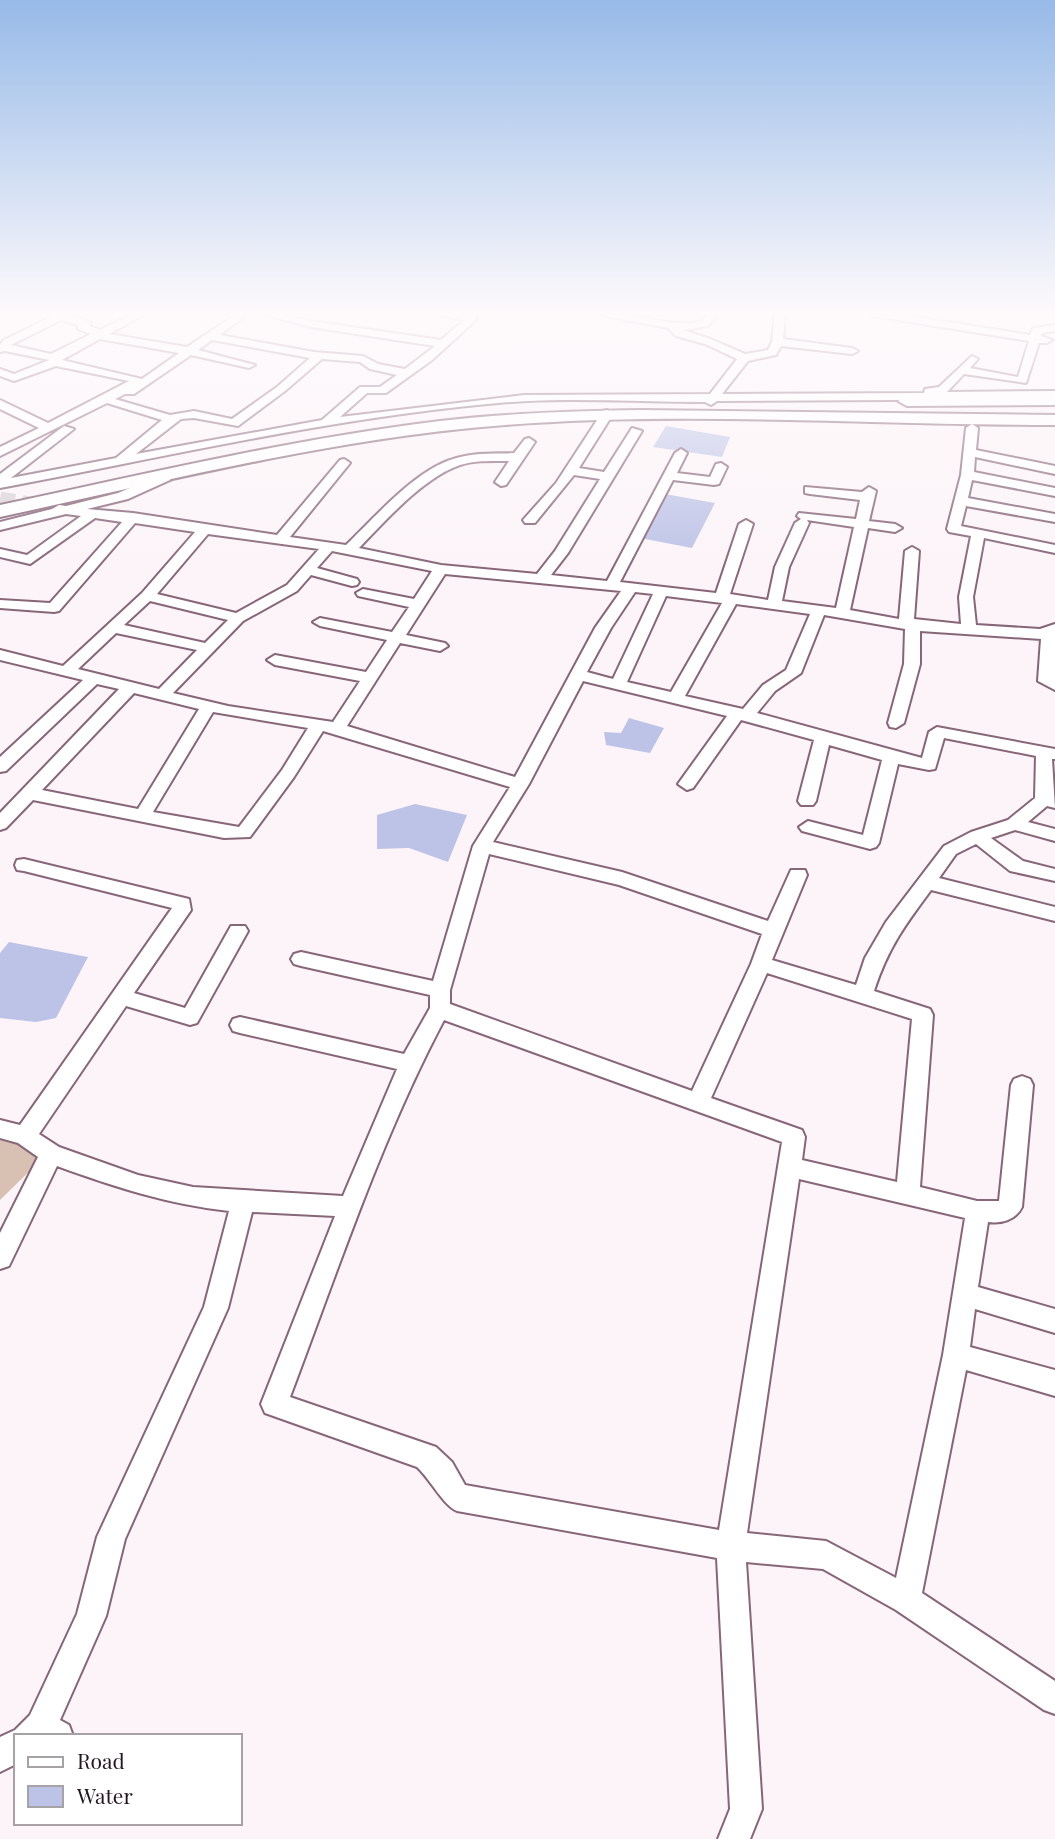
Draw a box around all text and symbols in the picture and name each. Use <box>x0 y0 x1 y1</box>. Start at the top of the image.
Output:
legend <box>14 1734 242 1825</box>
text: Road <box>77 1746 125 1774</box>
text: Water <box>76 1781 133 1809</box>

